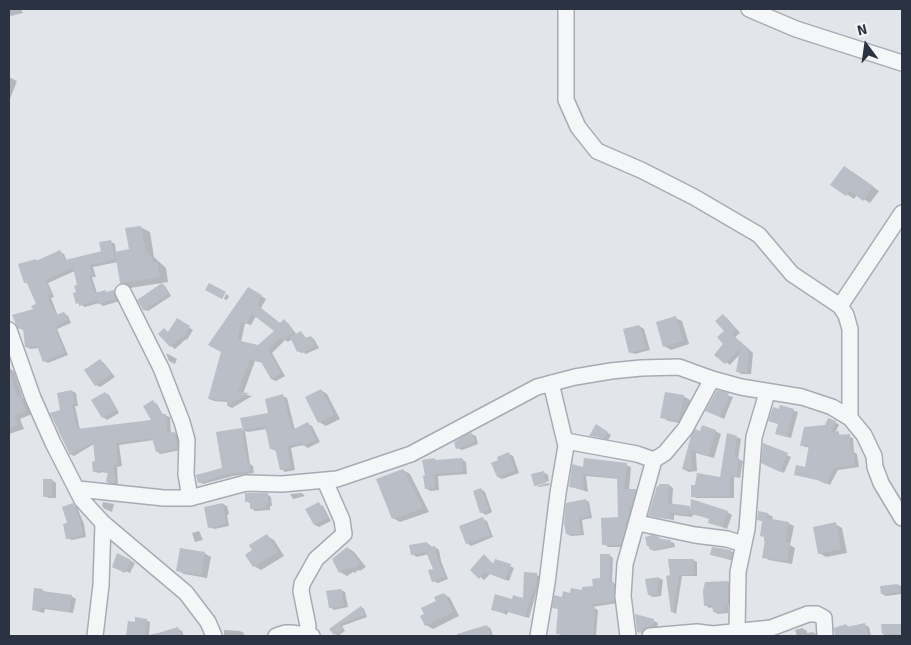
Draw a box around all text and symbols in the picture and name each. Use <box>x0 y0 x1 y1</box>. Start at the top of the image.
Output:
north arrow <box>841 20 891 70</box>
text: N <box>855 21 869 39</box>

